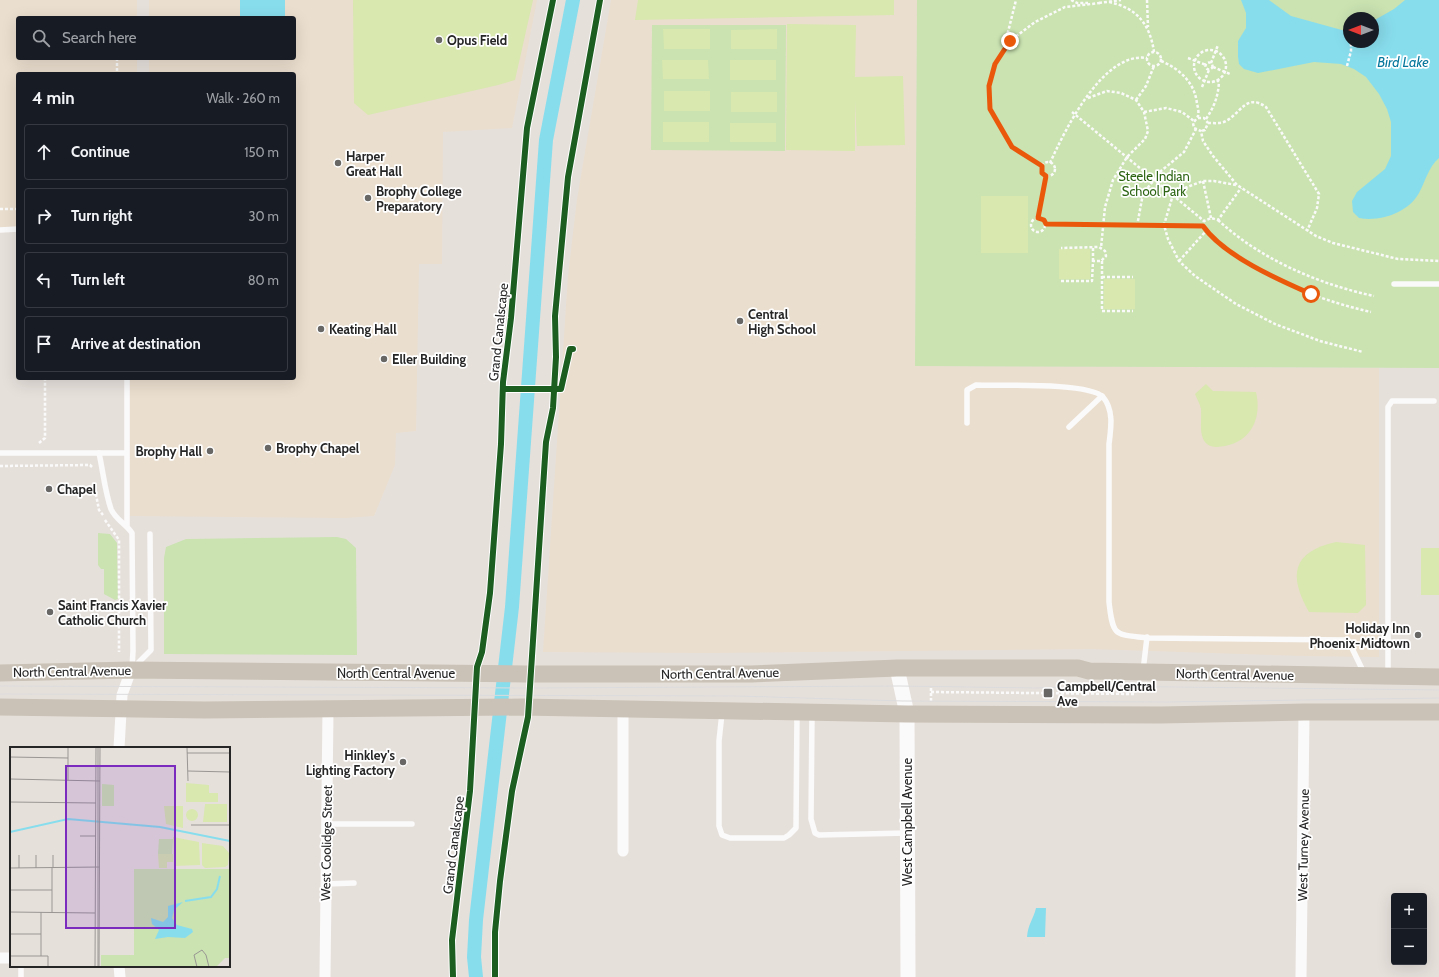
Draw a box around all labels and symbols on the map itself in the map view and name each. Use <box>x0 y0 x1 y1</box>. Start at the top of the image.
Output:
north arrow <box>1343 12 1379 48</box>
place label: Opus Field <box>447 32 507 48</box>
route end <box>1001 32 1019 50</box>
marker: Opus Field <box>434 35 444 45</box>
water label: Bird Lake <box>1377 53 1429 71</box>
place label: Harper Great Hall <box>346 148 402 179</box>
marker: Harper Great Hall <box>333 158 343 168</box>
park label: Steele Indian School Park <box>1118 168 1190 199</box>
place label: Brophy College Preparatory <box>376 183 462 214</box>
marker: Brophy College Preparatory <box>363 193 373 203</box>
street label: Grand Canalscape <box>485 282 511 382</box>
route start <box>1302 285 1320 303</box>
place label: Central High School <box>748 306 817 337</box>
marker: Central High School <box>735 316 745 326</box>
place label: Keating Hall <box>329 321 397 337</box>
marker: Keating Hall <box>316 324 326 334</box>
place label: Eller Building <box>392 351 466 367</box>
marker: Eller Building <box>379 354 389 364</box>
place label: Brophy Chapel <box>276 440 360 456</box>
place label: Brophy Hall <box>135 443 203 459</box>
marker: Brophy Chapel <box>263 443 273 453</box>
marker: Brophy Hall <box>205 446 215 456</box>
place label: Chapel <box>57 481 97 497</box>
marker: Chapel <box>44 484 54 494</box>
place label: Saint Francis Xavier Catholic Church <box>58 597 167 628</box>
marker: Saint Francis Xavier Catholic Church <box>45 607 55 617</box>
place label: Holiday Inn Phoenix-Midtown <box>1309 620 1410 651</box>
marker: Holiday Inn Phoenix-Midtown <box>1413 630 1423 640</box>
street label: North Central Avenue <box>13 662 132 680</box>
street label: North Central Avenue <box>661 664 780 682</box>
street label: North Central Avenue <box>337 665 455 681</box>
street label: North Central Avenue <box>1176 665 1295 683</box>
place label: Campbell/Central Ave <box>1057 678 1156 709</box>
marker: Campbell/Central Ave <box>1042 687 1054 699</box>
inset map <box>10 747 230 967</box>
place label: Hinkley's Lighting Factory <box>306 747 395 778</box>
marker: Hinkley's Lighting Factory <box>398 757 408 767</box>
street label: West Campbell Avenue <box>899 758 915 886</box>
street label: West Coolidge Street <box>317 784 335 901</box>
street label: West Turney Avenue <box>1294 788 1312 901</box>
street label: Grand Canalscape <box>439 795 467 895</box>

